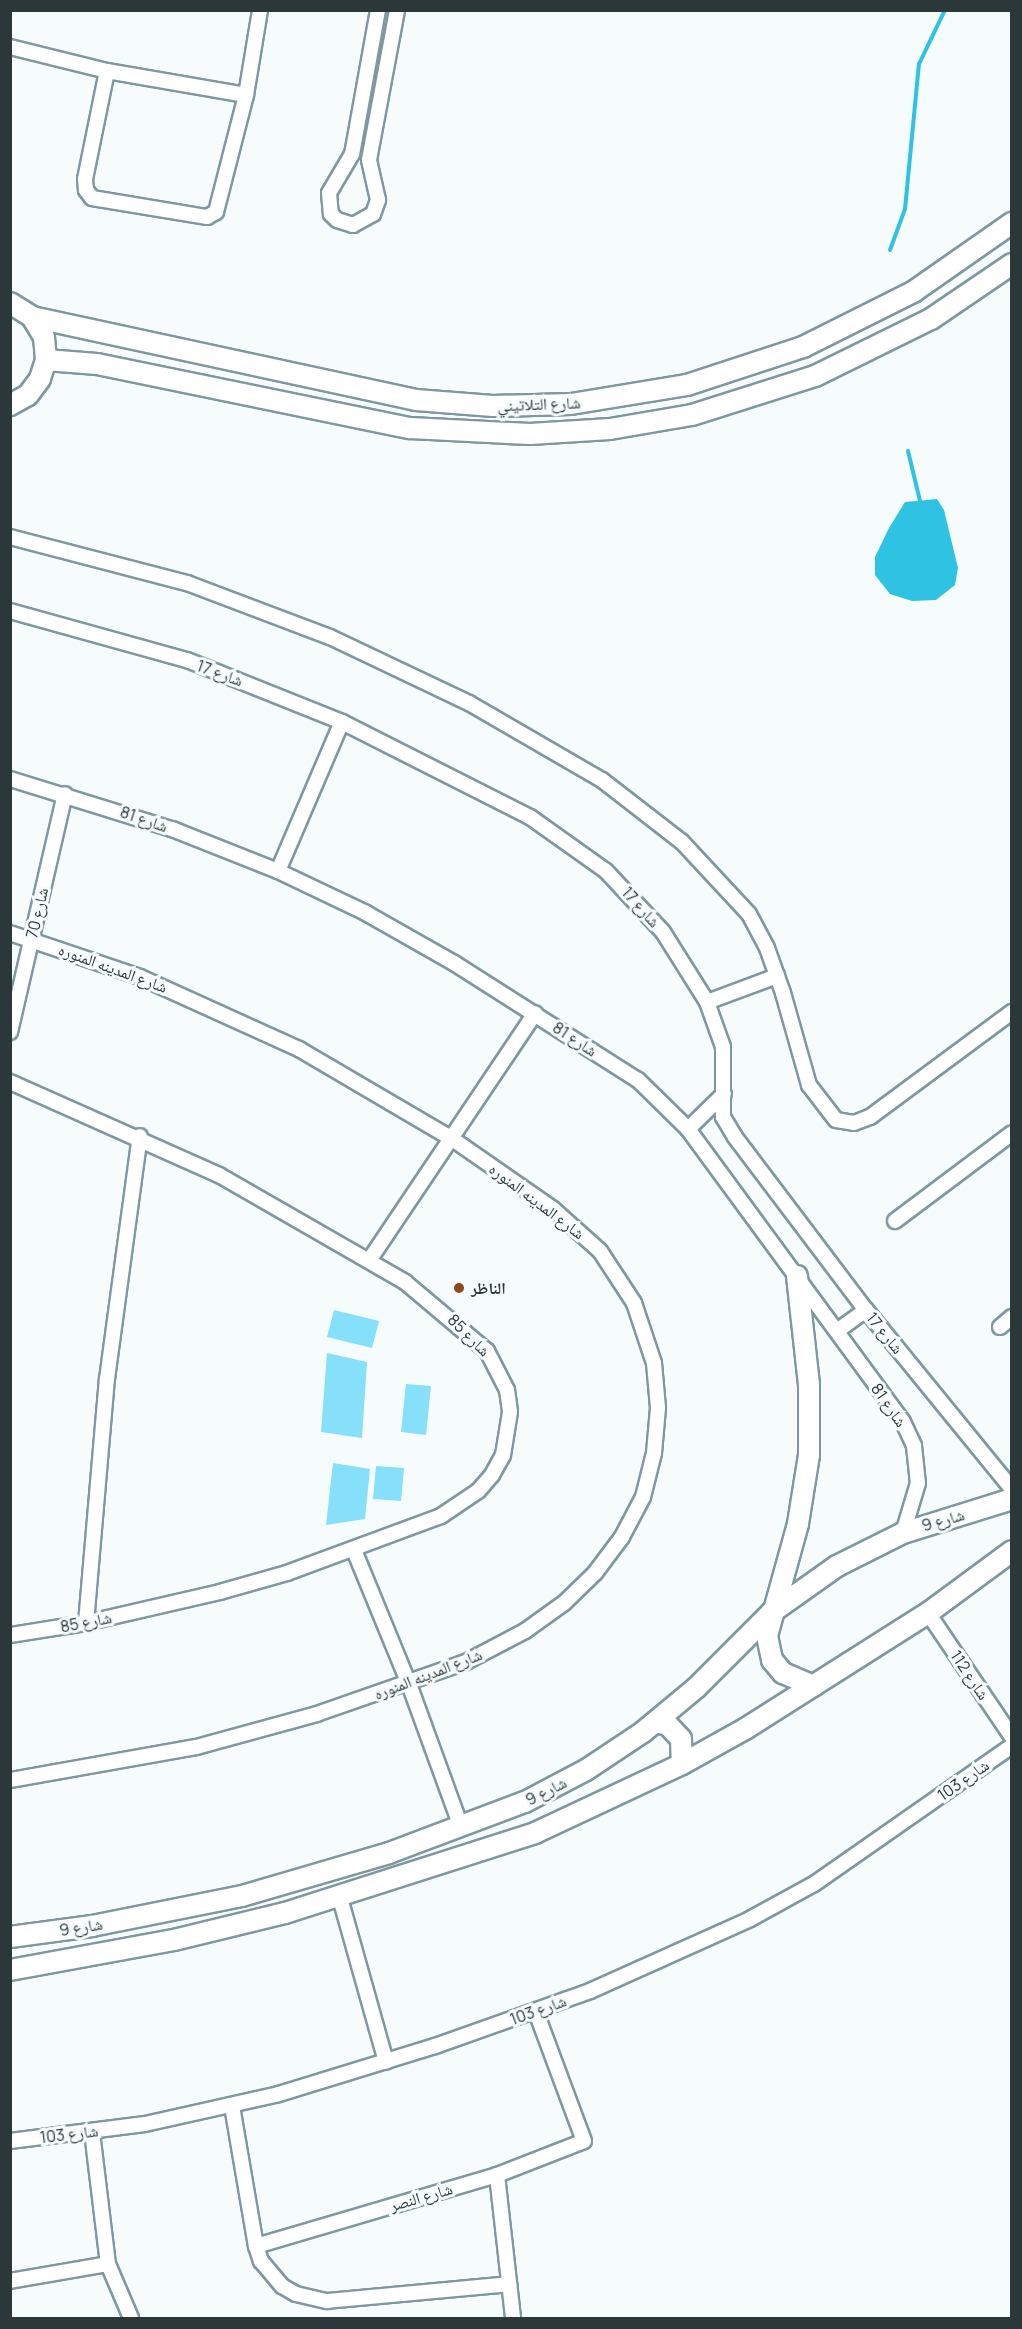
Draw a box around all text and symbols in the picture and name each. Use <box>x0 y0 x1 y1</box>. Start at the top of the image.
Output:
street label: شارع التلاتيني <box>497 393 581 415</box>
street label: شارع 17 <box>194 656 246 690</box>
street label: شارع 81 <box>118 802 170 836</box>
street label: شارع 17 <box>618 883 664 931</box>
street label: شارع 70 <box>22 886 52 940</box>
street label: شارع المدينه المنوره <box>56 939 170 997</box>
street label: شارع 81 <box>549 1018 601 1060</box>
street label: شارع المدينه المنوره <box>486 1159 588 1243</box>
place label: الناظر <box>471 1278 506 1298</box>
marker: الناظر <box>452 1281 466 1295</box>
street label: شارع 17 <box>862 1308 908 1358</box>
street label: شارع 85 <box>444 1310 494 1360</box>
street label: شارع 81 <box>867 1379 911 1431</box>
street label: شارع 9 <box>919 1505 967 1535</box>
street label: شارع 85 <box>59 1608 113 1636</box>
street label: شارع المدينه المنوره <box>371 1645 485 1703</box>
street label: شارع 112 <box>947 1647 993 1703</box>
street label: شارع 103 <box>934 1755 992 1805</box>
street label: شارع 9 <box>522 1773 570 1809</box>
street label: شارع 9 <box>58 1914 104 1940</box>
street label: شارع 103 <box>507 1991 569 2029</box>
street label: شارع 103 <box>39 2121 99 2147</box>
street label: شارع النصر <box>387 2179 455 2215</box>

